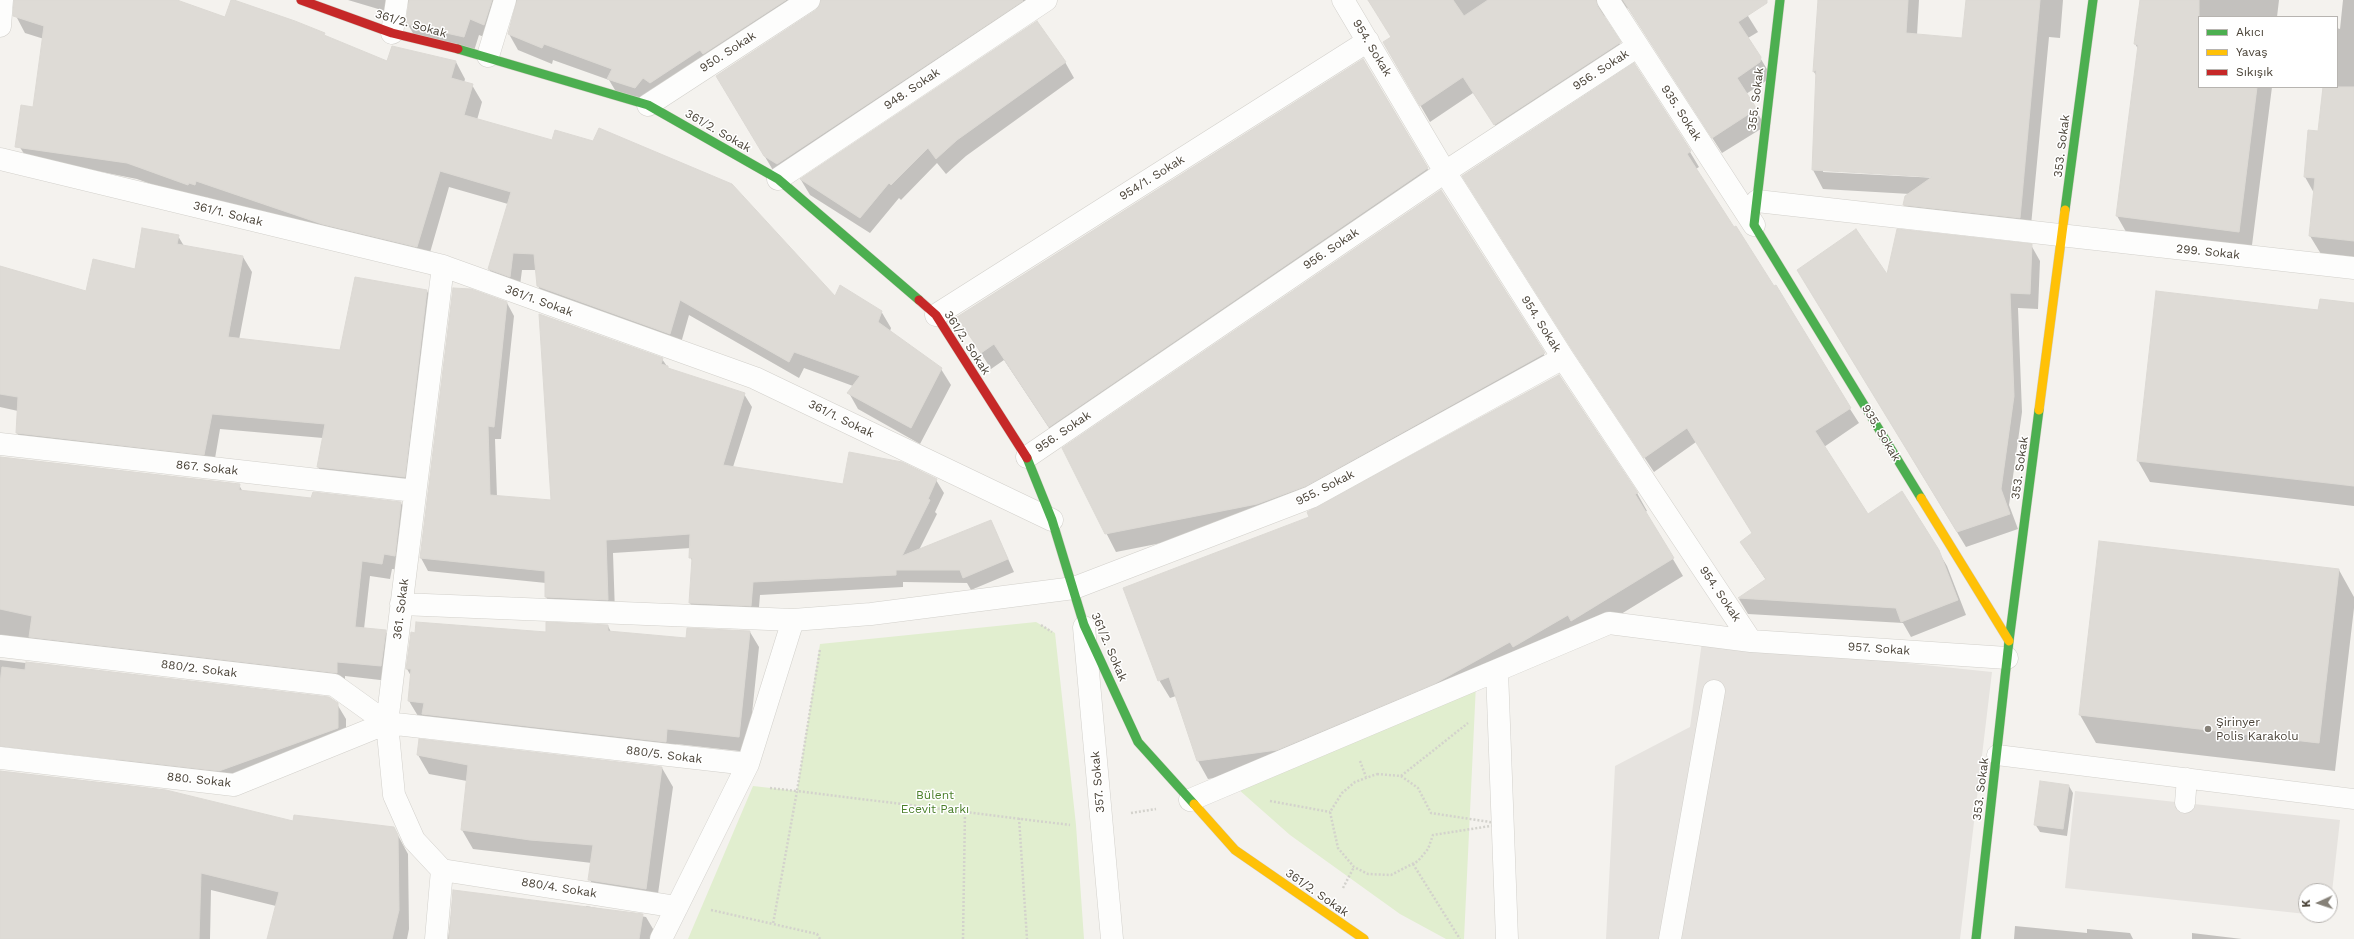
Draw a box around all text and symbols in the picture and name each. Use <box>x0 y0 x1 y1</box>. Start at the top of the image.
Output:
street label: 361/2. Sokak <box>374 7 448 41</box>
legend <box>2198 16 2338 88</box>
street label: 954. Sokak <box>1349 17 1395 79</box>
text: Akıcı <box>2236 25 2264 39</box>
street label: 950. Sokak <box>697 29 759 75</box>
text: Yavaş <box>2236 45 2268 59</box>
street label: 956. Sokak <box>1570 46 1632 94</box>
street label: 948. Sokak <box>881 65 943 113</box>
text: Sıkışık <box>2236 65 2273 79</box>
street label: 355. Sokak <box>1745 67 1767 131</box>
street label: 935. Sokak <box>1658 82 1704 144</box>
street label: 361/2. Sokak <box>683 106 753 156</box>
street label: 353. Sokak <box>2051 114 2073 178</box>
street label: 954/1. Sokak <box>1117 152 1187 204</box>
street label: 361/1. Sokak <box>192 198 264 230</box>
street label: 956. Sokak <box>1300 225 1362 273</box>
street label: 299. Sokak <box>2175 241 2241 263</box>
street label: 361/1. Sokak <box>503 282 575 320</box>
street label: 954. Sokak <box>1518 293 1564 355</box>
street label: 361/2. Sokak <box>941 308 993 378</box>
street label: 361/1. Sokak <box>806 397 876 441</box>
street label: 935. Sokak <box>1858 402 1904 464</box>
street label: 956. Sokak <box>1032 408 1094 456</box>
street label: 353. Sokak <box>2008 436 2032 500</box>
street label: 867. Sokak <box>175 458 239 478</box>
street label: 955. Sokak <box>1293 467 1357 509</box>
street label: 954. Sokak <box>1696 563 1744 625</box>
street label: 361. Sokak <box>390 578 412 640</box>
street label: 361/2. Sokak <box>1088 610 1130 684</box>
street label: 957. Sokak <box>1847 640 1911 658</box>
street label: 880/2. Sokak <box>160 657 238 681</box>
place label: Şirinyer Polis Karakolu <box>2216 715 2299 743</box>
marker: Şirinyer Polis Karakolu <box>2203 724 2213 734</box>
street label: 880/5. Sokak <box>625 743 703 767</box>
street label: 357. Sokak <box>1088 750 1108 814</box>
street label: 353. Sokak <box>1970 757 1992 821</box>
street label: 880. Sokak <box>166 769 232 791</box>
park label: Bülent Ecevit Parkı <box>901 788 969 816</box>
street label: 361/2. Sokak <box>1283 866 1351 920</box>
street label: 880/4. Sokak <box>520 875 598 901</box>
north arrow <box>2298 883 2338 923</box>
text: K <box>2300 899 2313 908</box>

